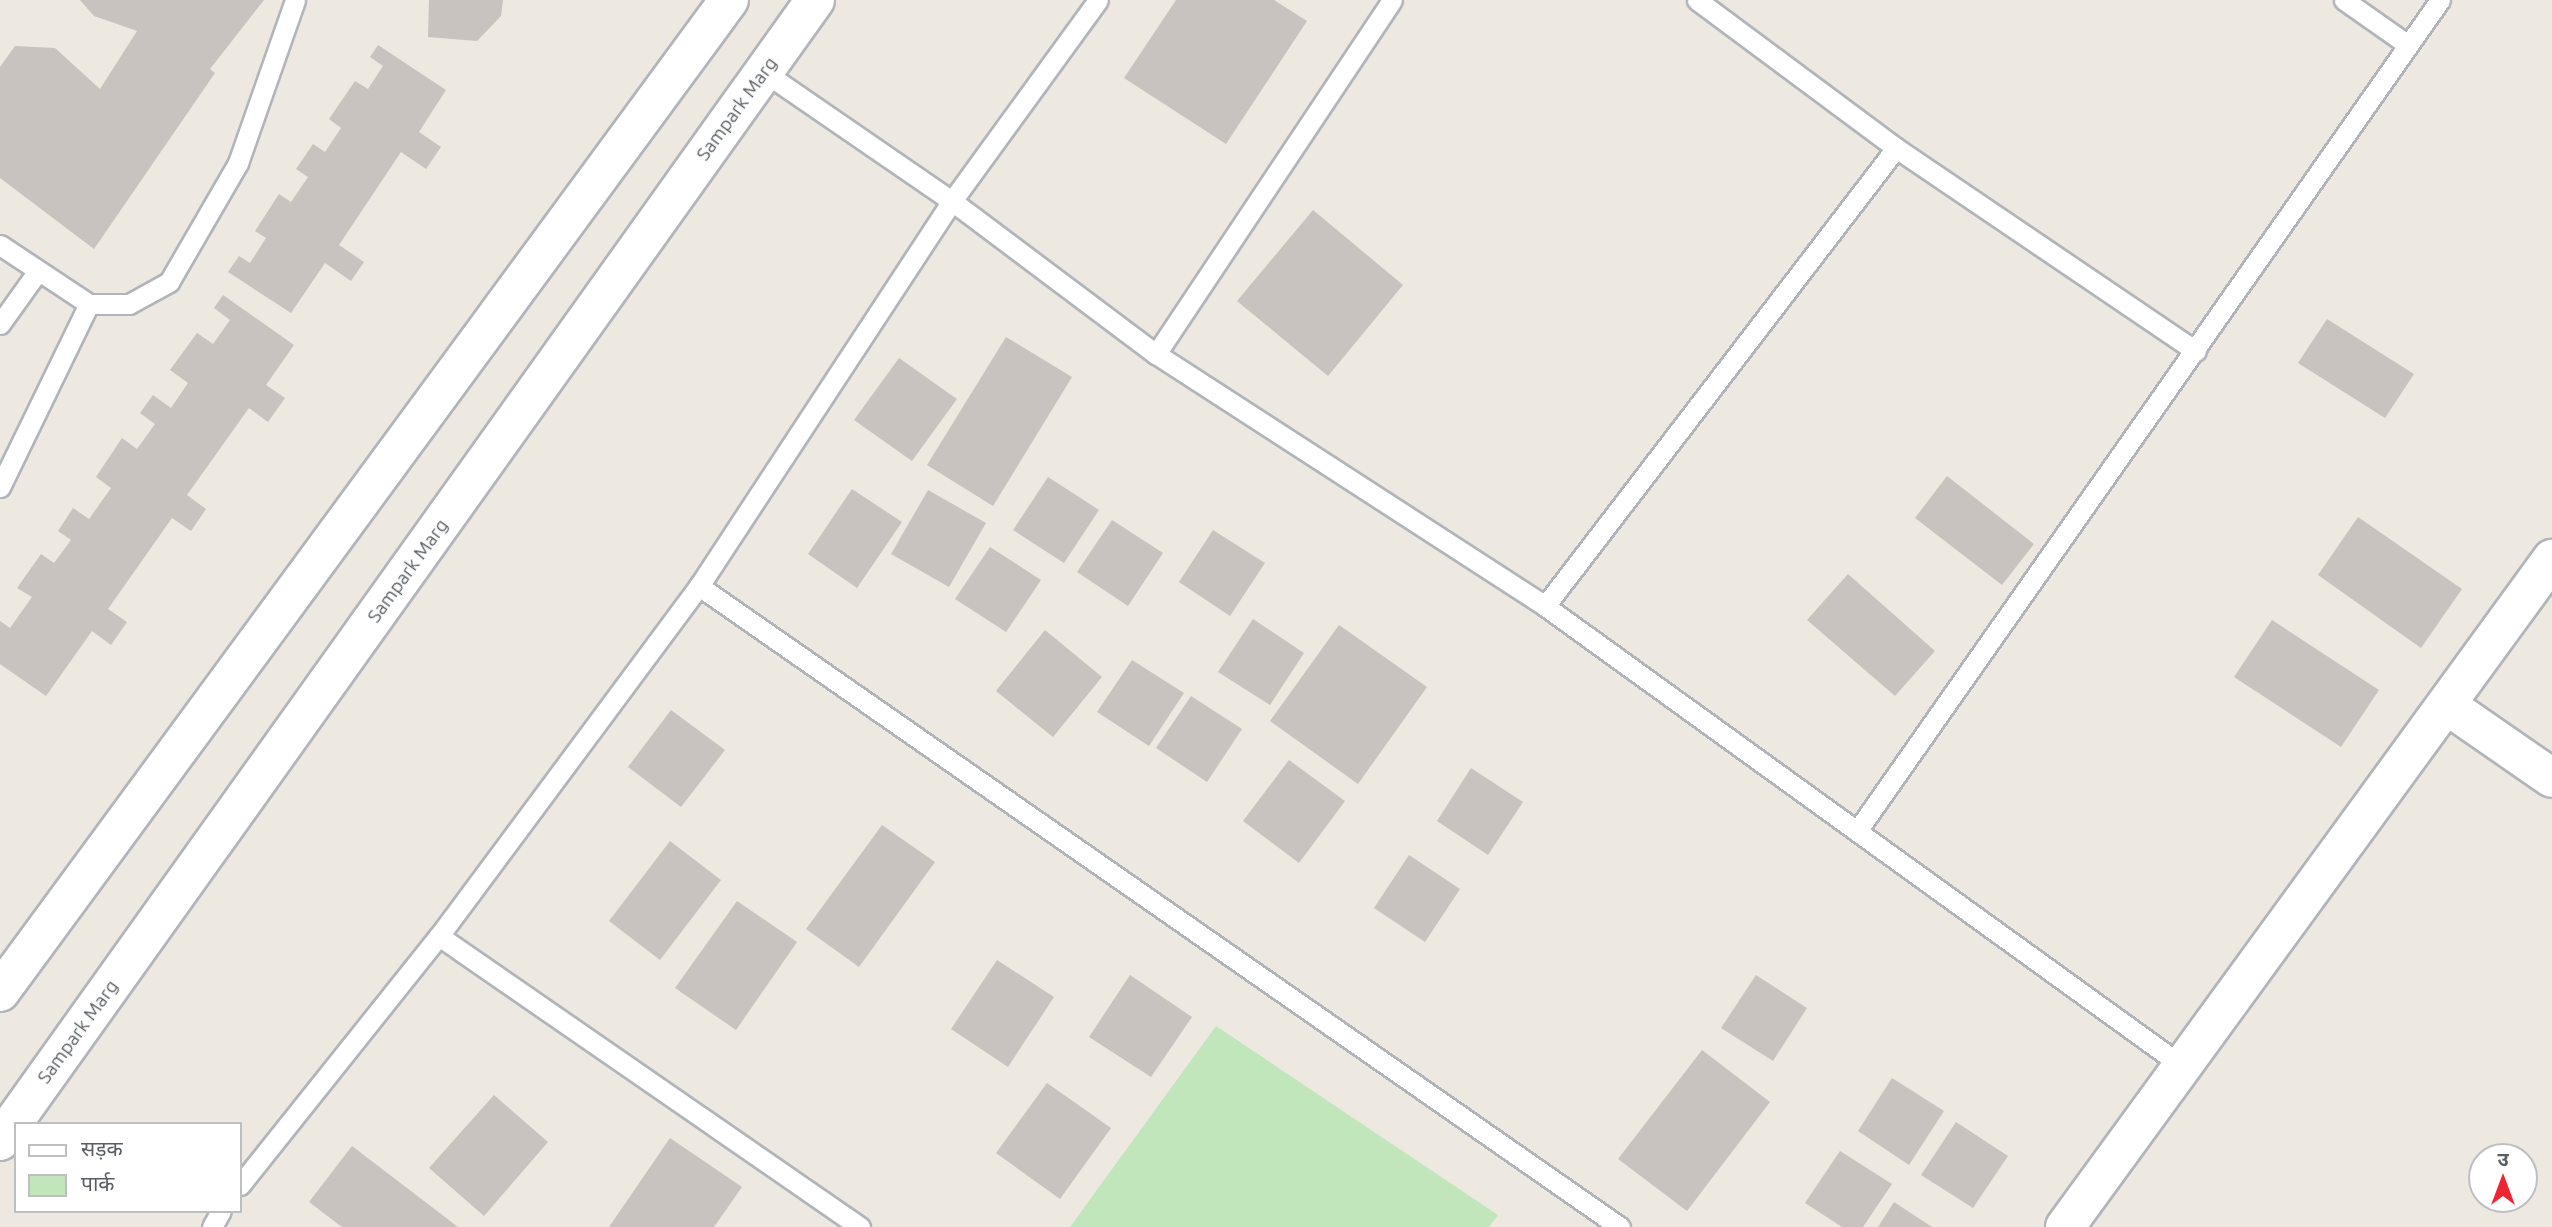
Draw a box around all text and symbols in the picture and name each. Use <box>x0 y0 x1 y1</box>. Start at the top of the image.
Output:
street label: Sampark Marg <box>692 53 782 165</box>
street label: Sampark Marg <box>363 515 453 627</box>
street label: Sampark Marg <box>33 976 123 1088</box>
legend <box>14 1122 242 1213</box>
text: सड़क <box>81 1136 123 1160</box>
north arrow <box>2468 1143 2538 1213</box>
text: उ <box>2497 1148 2509 1170</box>
text: पार्क <box>81 1171 115 1195</box>

